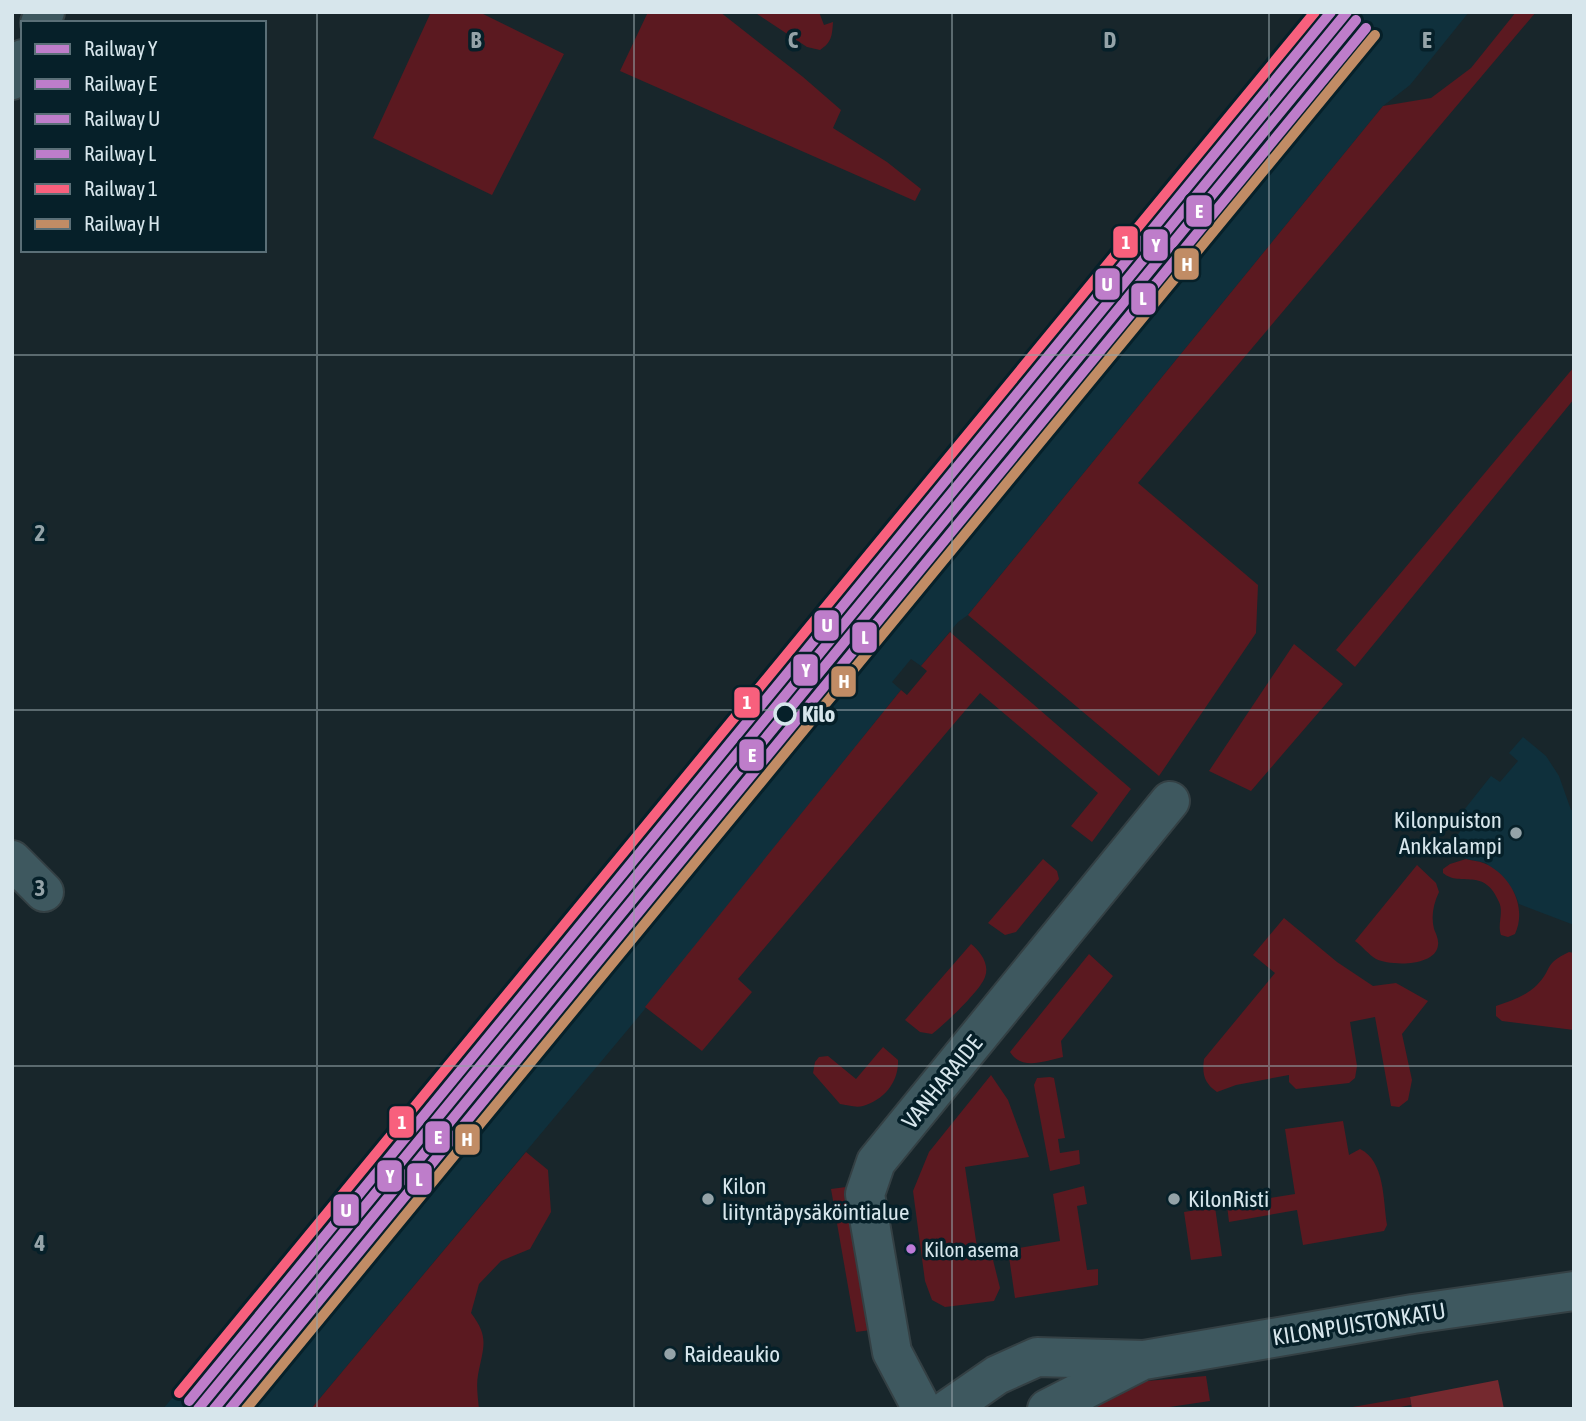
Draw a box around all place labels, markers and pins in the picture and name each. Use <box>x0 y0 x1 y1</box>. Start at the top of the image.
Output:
place label: Kilo <box>802 701 835 727</box>
marker: Kilo <box>774 703 796 725</box>
place label: Kilonpuiston Ankkalampi <box>1394 807 1502 859</box>
marker: Kilonpuiston Ankkalampi <box>1508 825 1524 841</box>
place label: Kilon liityntäpysäköintialue <box>722 1173 909 1225</box>
place label: KilonRisti <box>1188 1186 1269 1212</box>
marker: Kilon liityntäpysäköintialue <box>700 1191 716 1207</box>
marker: KilonRisti <box>1166 1191 1182 1207</box>
place label: Kilon asema <box>924 1237 1019 1261</box>
marker: Kilon asema <box>904 1242 918 1256</box>
place label: Raideaukio <box>684 1341 780 1367</box>
marker: Raideaukio <box>662 1346 678 1362</box>

